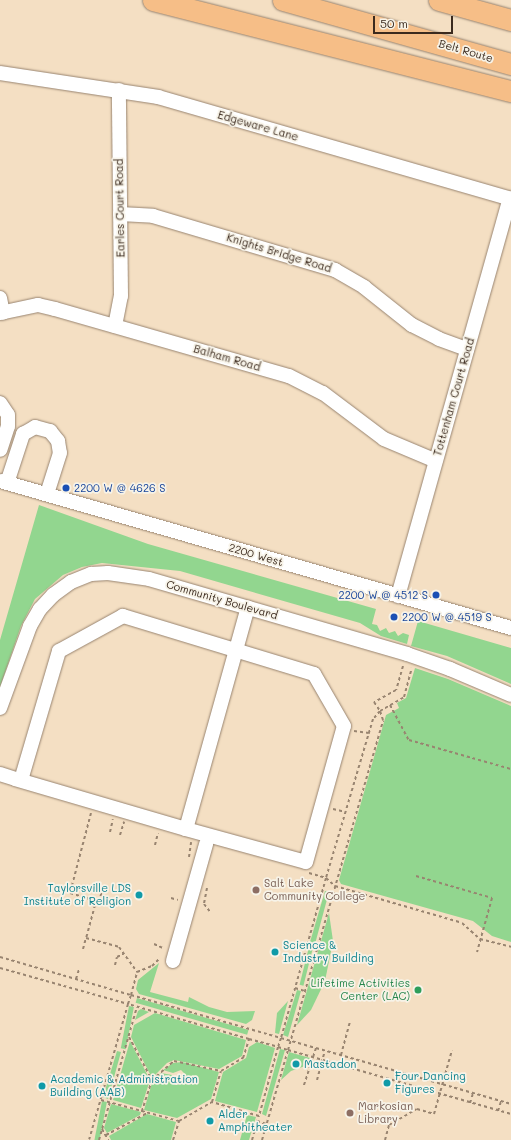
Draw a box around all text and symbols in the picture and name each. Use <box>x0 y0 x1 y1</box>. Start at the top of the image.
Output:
scale bar <box>375 8 455 34</box>
text: 50 m <box>380 15 408 31</box>
street label: Belt Route <box>437 37 495 65</box>
street label: Edgeware Lane <box>216 108 300 144</box>
street label: Earles Court Road <box>113 158 127 258</box>
street label: Knights Bridge Road <box>225 231 333 275</box>
street label: Tottenham Court Road <box>431 336 477 458</box>
street label: Balham Road <box>192 342 262 374</box>
place label: 2200 W @ 4626 S <box>74 481 165 495</box>
marker: 2200 W @ 4626 S <box>61 483 71 493</box>
street label: 2200 West <box>227 541 285 569</box>
street label: Community Boulevard <box>165 578 279 622</box>
place label: 2200 W @ 4512 S <box>339 588 428 602</box>
marker: 2200 W @ 4512 S <box>431 590 441 600</box>
place label: 2200 W @ 4519 S <box>402 610 492 624</box>
marker: 2200 W @ 4519 S <box>389 612 399 622</box>
place label: Salt Lake Community College <box>264 877 365 903</box>
place label: Taylorsville LDS Institute of Religion <box>24 882 131 908</box>
marker: Salt Lake Community College <box>251 885 261 895</box>
marker: Taylorsville LDS Institute of Religion <box>134 890 144 900</box>
place label: Science & Industry Building <box>283 939 374 965</box>
marker: Science & Industry Building <box>270 947 280 957</box>
place label: Lifetime Activities Center (LAC) <box>311 977 410 1003</box>
marker: Lifetime Activities Center (LAC) <box>413 985 423 995</box>
place label: Mastadon <box>304 1057 356 1071</box>
marker: Mastadon <box>291 1059 301 1069</box>
place label: Four Dancing Figures <box>395 1070 466 1096</box>
place label: Academic & Administration Building (AAB) <box>50 1073 198 1099</box>
marker: Four Dancing Figures <box>382 1078 392 1088</box>
marker: Academic & Administration Building (AAB) <box>37 1081 47 1091</box>
place label: Markosian Library <box>358 1100 413 1126</box>
place label: Alder Amphitheater <box>218 1108 293 1134</box>
marker: Markosian Library <box>345 1108 355 1118</box>
marker: Alder Amphitheater <box>205 1116 215 1126</box>

